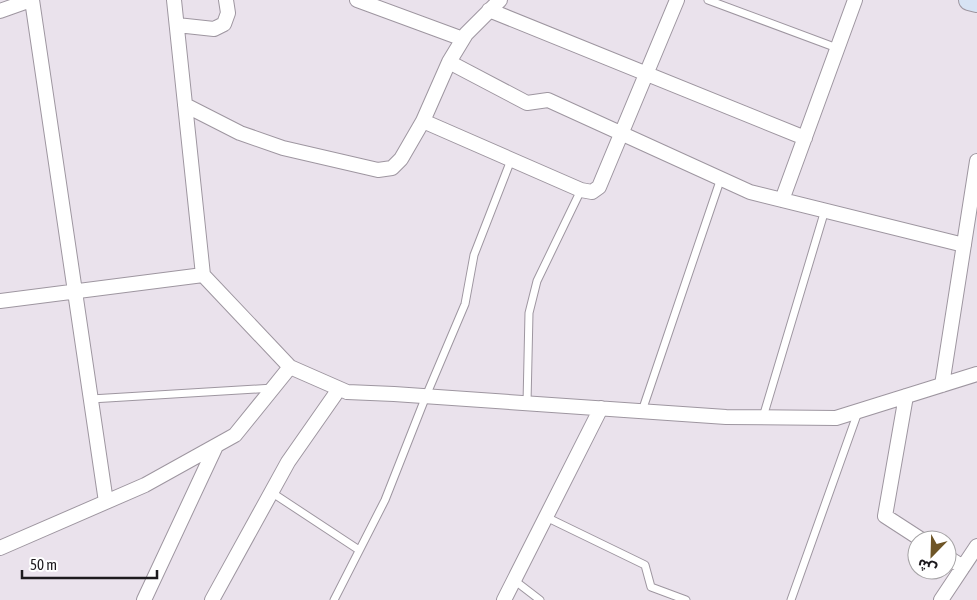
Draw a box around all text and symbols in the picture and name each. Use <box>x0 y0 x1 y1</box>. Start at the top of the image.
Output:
north arrow <box>907 530 957 580</box>
scale bar <box>22 548 158 580</box>
text: 50 m <box>30 556 57 573</box>
text: ش <box>915 556 939 578</box>

